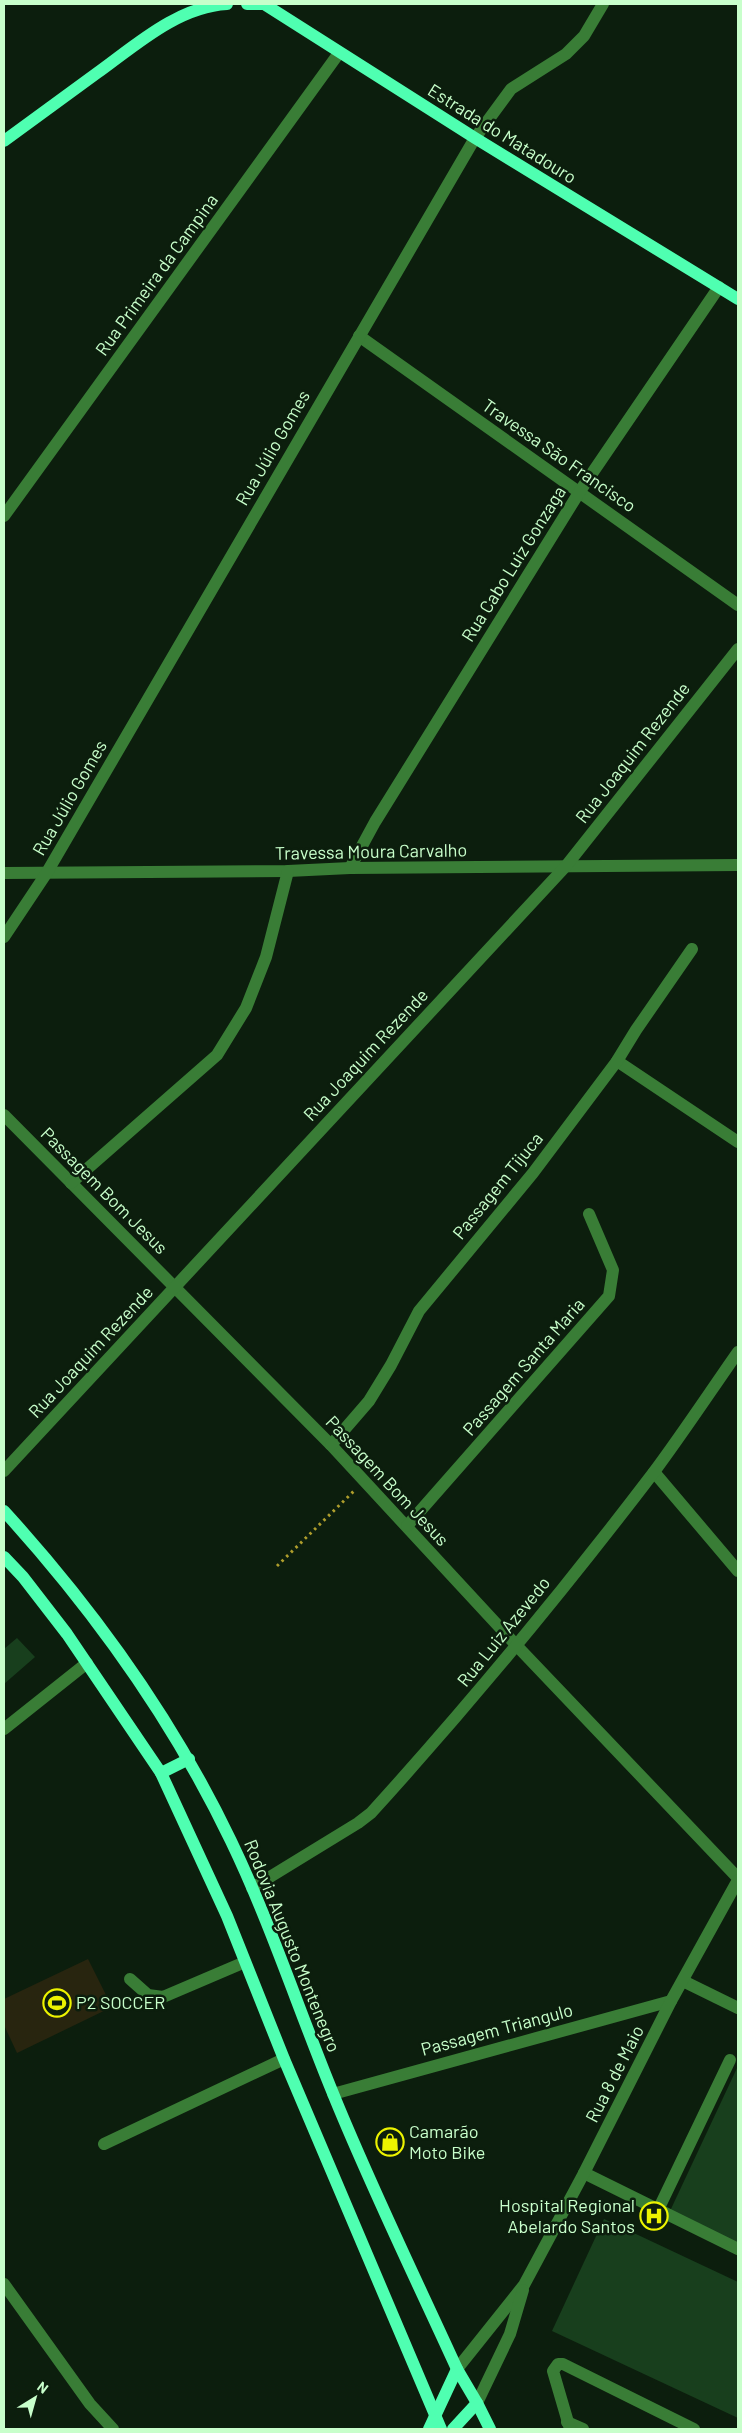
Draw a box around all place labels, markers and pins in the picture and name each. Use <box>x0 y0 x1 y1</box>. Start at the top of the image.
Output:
sports icon: P2 SOCCER <box>42 1988 72 2018</box>
place label: P2 SOCCER <box>76 1991 165 2013</box>
place label: Camarão Moto Bike <box>409 2120 485 2163</box>
shop icon: Camarão Moto Bike <box>375 2127 405 2157</box>
place label: Hospital Regional Abelardo Santos <box>499 2194 635 2237</box>
hospital icon: Hospital Regional Abelardo Santos <box>639 2201 669 2231</box>

